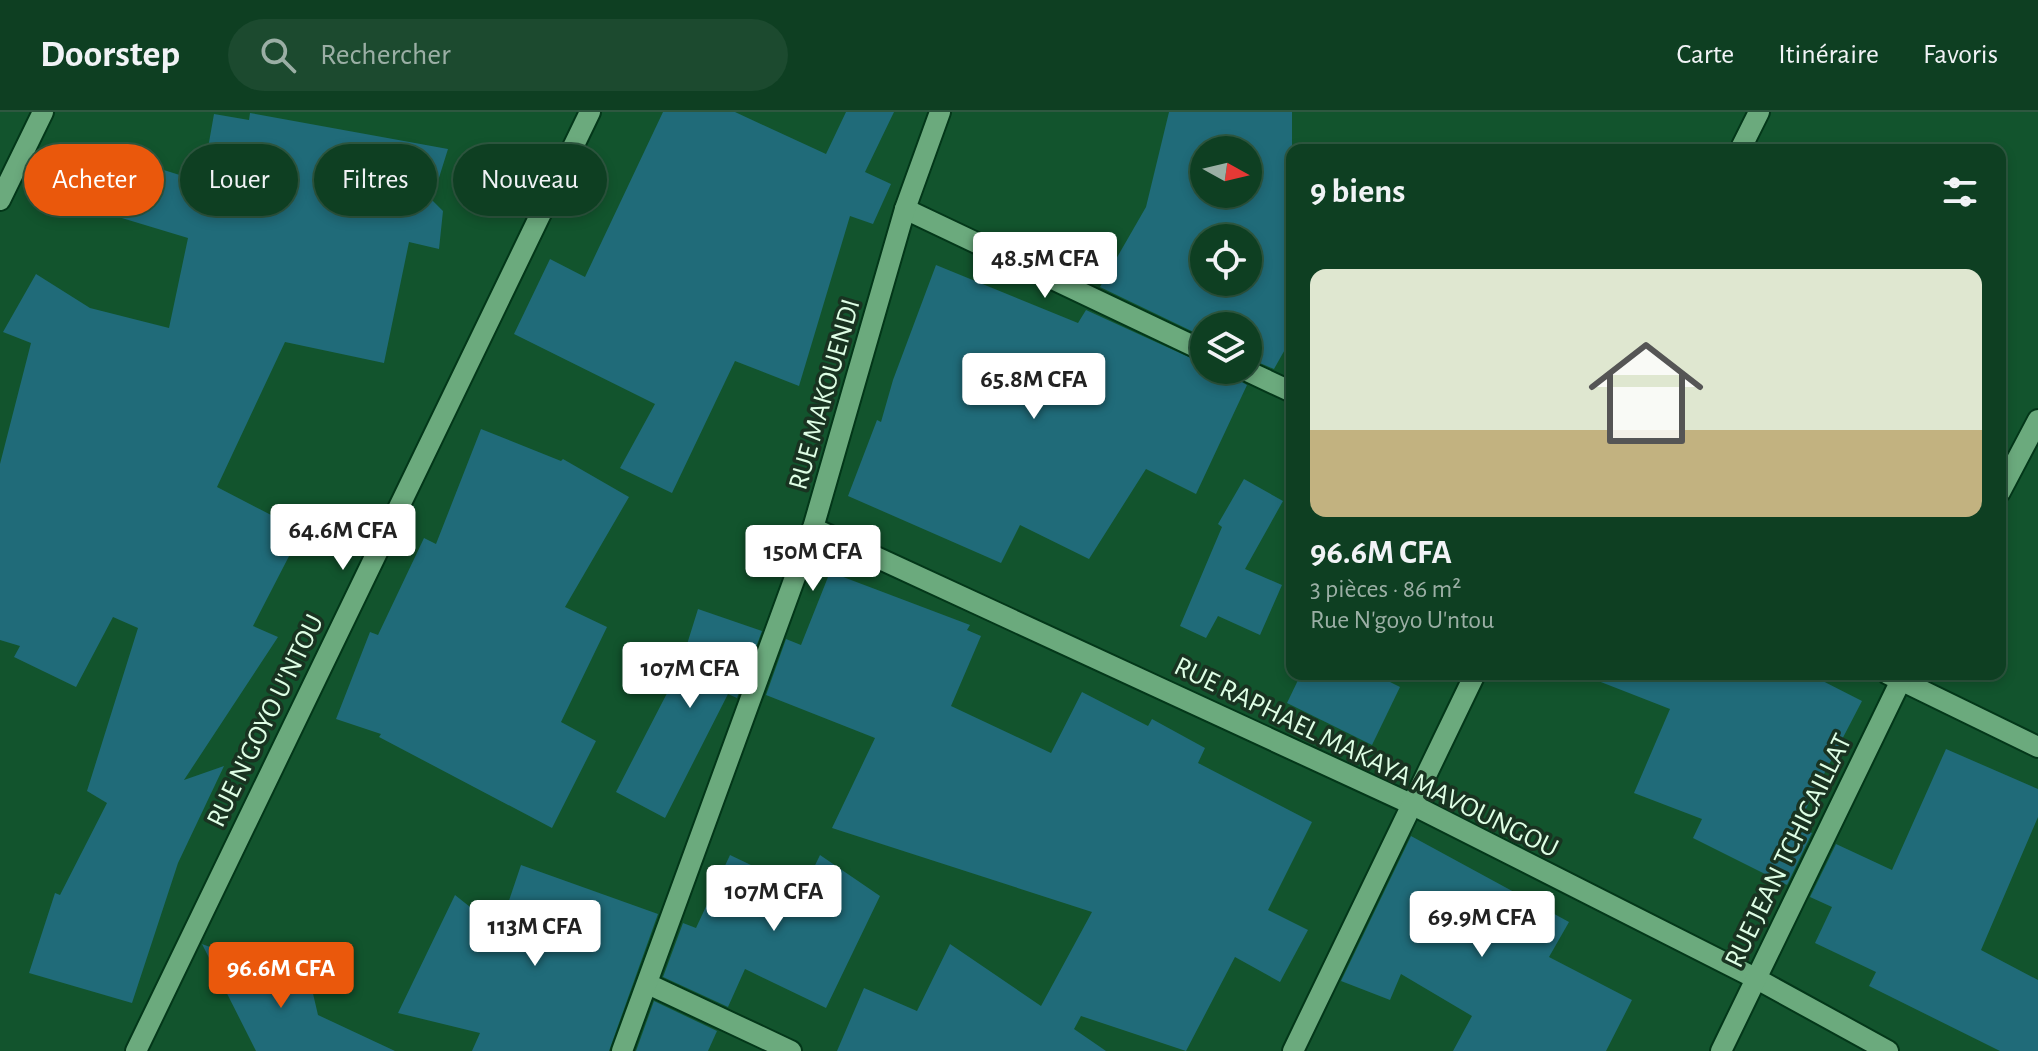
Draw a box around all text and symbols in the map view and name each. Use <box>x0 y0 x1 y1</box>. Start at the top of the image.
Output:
search box <box>228 19 788 91</box>
icon: search <box>256 33 300 77</box>
text: Doorstep <box>40 36 180 74</box>
text: Rechercher <box>320 40 451 70</box>
text: Carte <box>1677 41 1734 69</box>
text: Itinéraire <box>1778 41 1879 69</box>
text: Favoris <box>1923 41 1998 69</box>
north arrow <box>1190 136 1262 208</box>
map controls <box>1190 136 1262 384</box>
chip: Acheter <box>24 144 164 216</box>
chip: Louer <box>180 144 298 216</box>
chip: Filtres <box>314 144 437 216</box>
chip: Nouveau <box>453 144 607 216</box>
icon: filters <box>1938 170 1982 214</box>
text: 9 biens <box>1310 175 1405 209</box>
button: locate <box>1190 224 1262 296</box>
pin: 48.5M CFA <box>953 232 1137 300</box>
text: 48.5M CFA <box>991 245 1099 271</box>
street label: RUE MAKOUENDI <box>784 296 866 493</box>
button: layers <box>1190 312 1262 384</box>
icon: home <box>1574 321 1718 465</box>
pin: 65.8M CFA <box>942 353 1126 421</box>
text: 65.8M CFA <box>980 366 1088 392</box>
pin: 64.6M CFA <box>251 504 435 572</box>
text: 64.6M CFA <box>288 517 398 543</box>
pin: 150M CFA <box>730 525 896 593</box>
text: 96.6M CFA <box>1310 536 1452 570</box>
text: 150M CFA <box>763 538 863 564</box>
text: 3 pièces · 86 m² <box>1310 576 1461 602</box>
text: Rue N'goyo U'ntou <box>1310 607 1494 633</box>
street label: RUE N'GOYO U'NTOU <box>202 610 329 832</box>
pin: 107M CFA <box>607 642 773 710</box>
street label: RUE RAPHAEL MAKAYA MAVOUNGOU <box>1170 652 1563 863</box>
text: 107M CFA <box>640 655 740 681</box>
street label: RUE JEAN TCHICAILLAT <box>1720 729 1858 972</box>
pin: 107M CFA <box>691 865 857 933</box>
text: 107M CFA <box>724 878 824 904</box>
pin: 69.9M CFA <box>1390 891 1574 959</box>
pin: 113M CFA <box>452 900 618 968</box>
text: 69.9M CFA <box>1428 904 1536 930</box>
text: 113M CFA <box>488 913 582 939</box>
pin: 96.6M CFA <box>189 942 373 1010</box>
text: 96.6M CFA <box>227 955 335 981</box>

